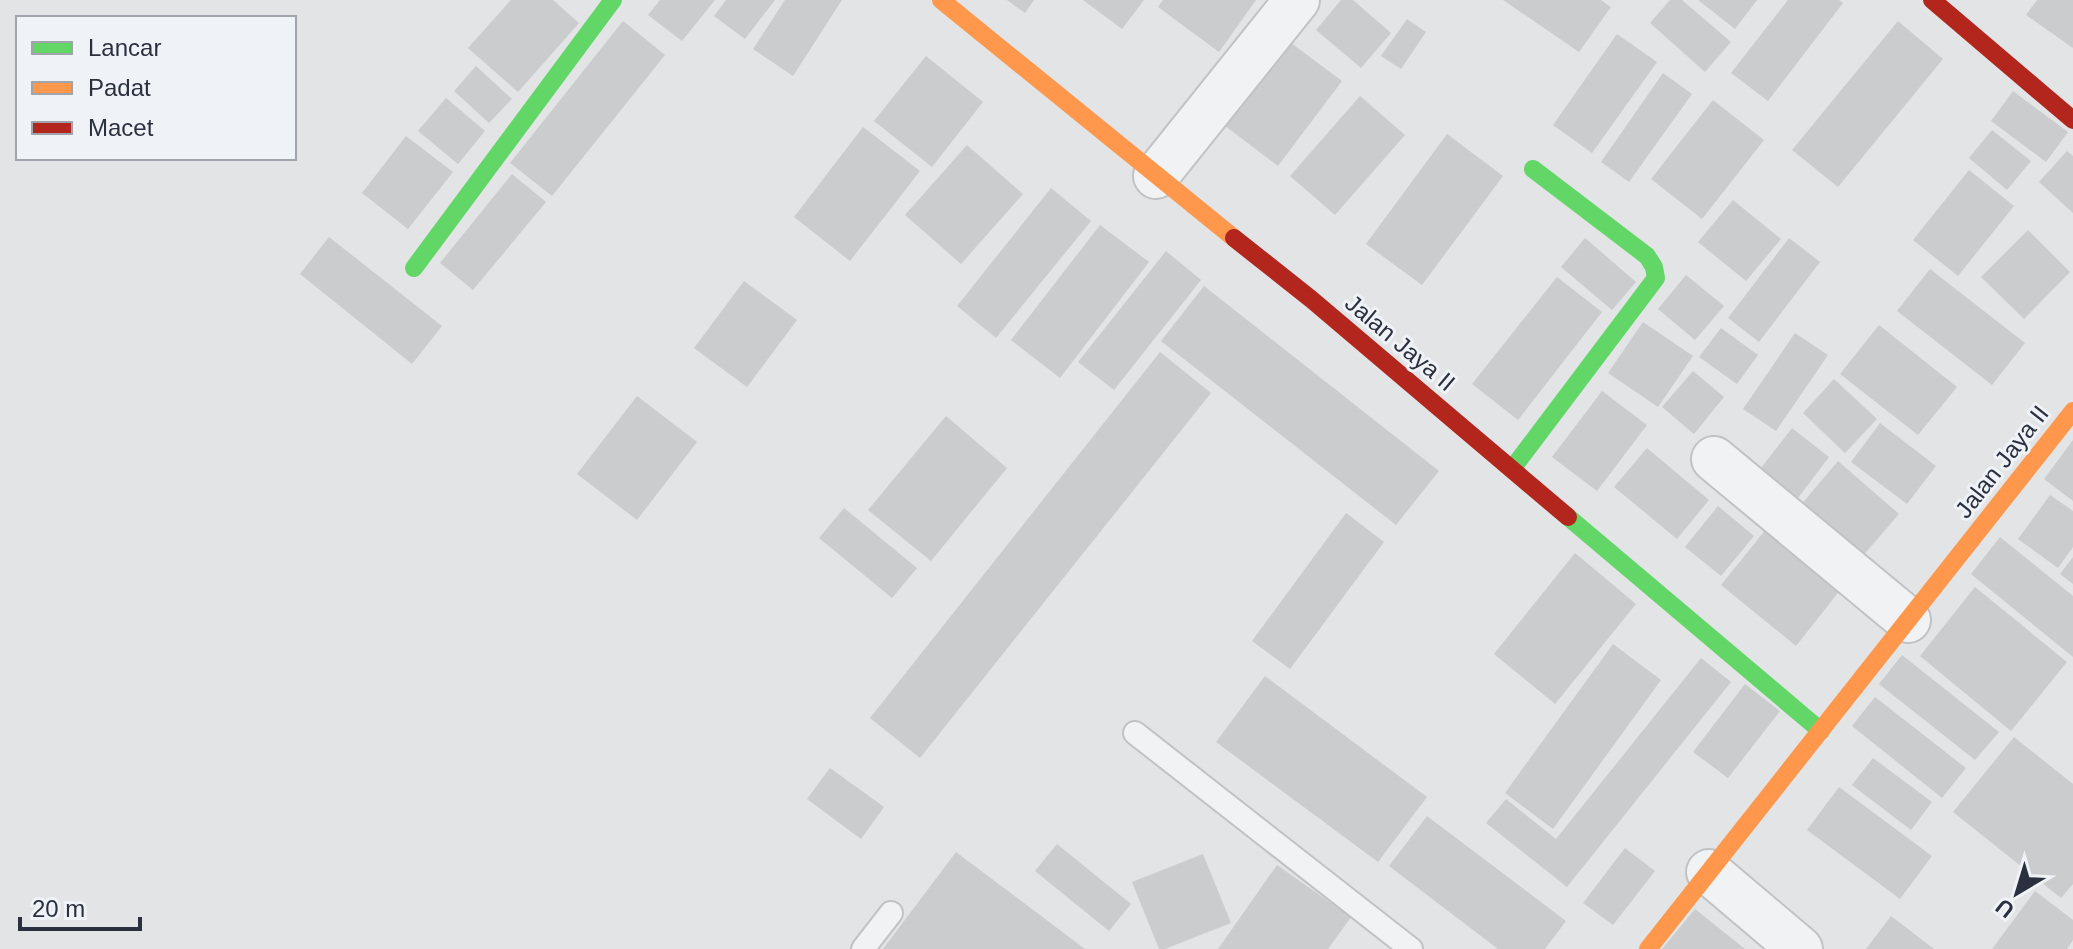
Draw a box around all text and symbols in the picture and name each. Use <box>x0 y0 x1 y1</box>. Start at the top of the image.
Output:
legend <box>16 16 296 160</box>
text: Lancar <box>88 34 161 61</box>
text: Padat <box>88 74 151 101</box>
text: Macet <box>88 114 154 141</box>
street label: Jalan Jaya II <box>1340 289 1461 396</box>
street label: Jalan Jaya II <box>1949 400 2054 523</box>
north arrow <box>1977 853 2057 933</box>
scale bar <box>20 881 140 931</box>
text: U <box>1991 894 2019 923</box>
text: 20 m <box>32 895 85 922</box>

